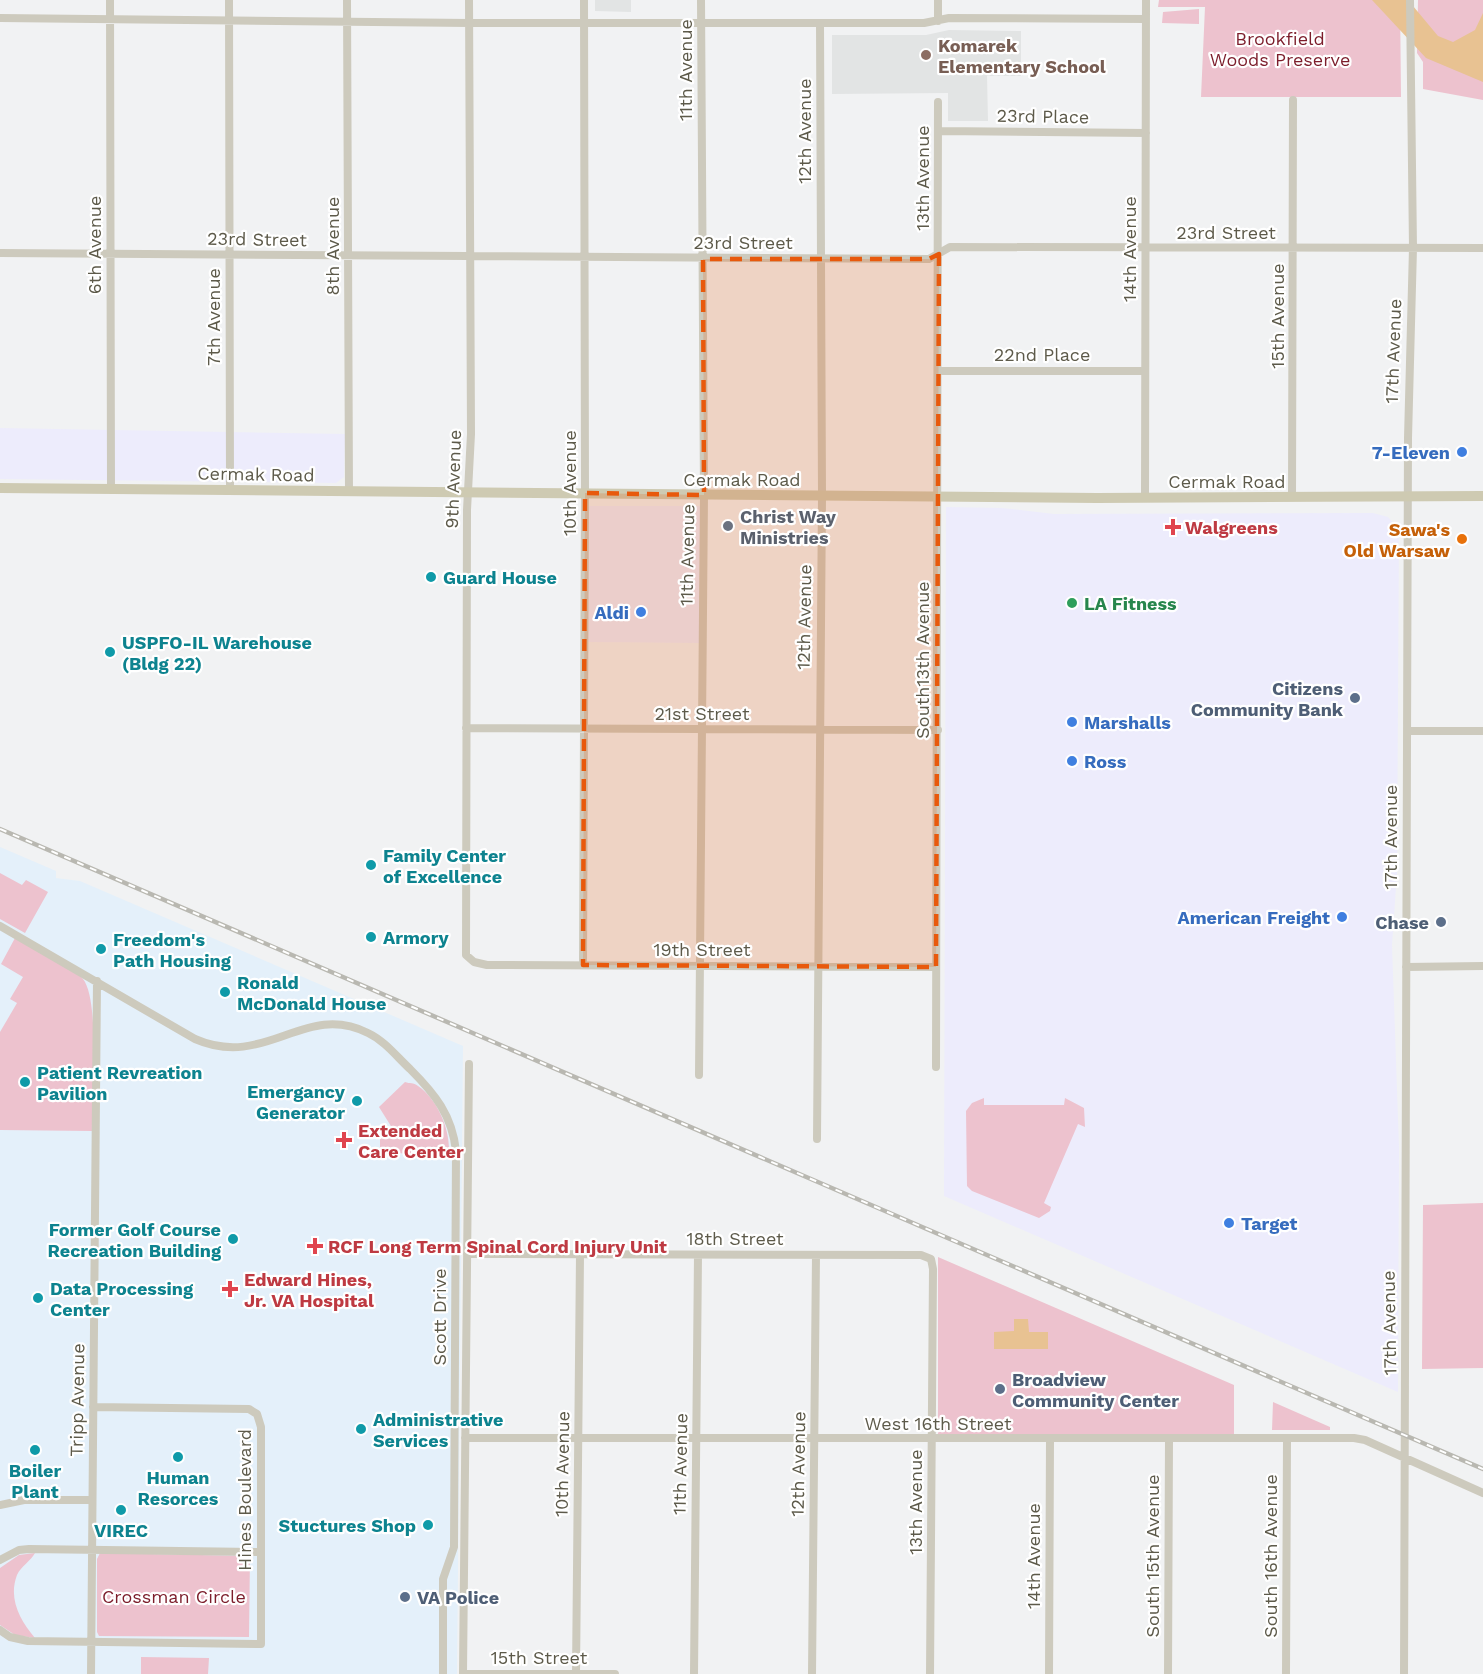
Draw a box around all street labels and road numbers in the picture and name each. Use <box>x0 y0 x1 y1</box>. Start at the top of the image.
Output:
street label: 11th Avenue <box>675 19 696 121</box>
street label: 12th Avenue <box>794 78 815 184</box>
street label: 23rd Place <box>997 105 1089 127</box>
street label: 13th Avenue <box>912 125 933 231</box>
street label: 6th Avenue <box>84 196 105 294</box>
street label: 14th Avenue <box>1119 196 1140 302</box>
street label: 8th Avenue <box>322 197 343 295</box>
street label: 23rd Street <box>1176 222 1276 243</box>
street label: 23rd Street <box>207 228 307 250</box>
street label: 23rd Street <box>693 232 793 253</box>
street label: 15th Avenue <box>1267 263 1288 369</box>
street label: 7th Avenue <box>203 268 224 366</box>
street label: 17th Avenue <box>1381 298 1405 404</box>
street label: 22nd Place <box>994 344 1090 365</box>
street label: 9th Avenue <box>441 429 465 529</box>
street label: 10th Avenue <box>559 430 580 536</box>
street label: Cermak Road <box>197 462 315 486</box>
street label: Cermak Road <box>683 469 801 490</box>
street label: Cermak Road <box>1168 471 1286 492</box>
street label: 11th Avenue <box>676 504 698 606</box>
street label: 12th Avenue <box>793 564 815 670</box>
street label: South13th Avenue <box>912 581 933 739</box>
street label: 21st Street <box>655 703 750 724</box>
street label: 17th Avenue <box>1380 785 1401 889</box>
street label: 19th Street <box>653 939 751 960</box>
street label: 18th Street <box>686 1228 784 1249</box>
street label: Scott Drive <box>429 1268 450 1366</box>
street label: 17th Avenue <box>1378 1270 1400 1376</box>
street label: Tripp Avenue <box>66 1343 88 1457</box>
street label: 10th Avenue <box>551 1411 573 1517</box>
street label: 12th Avenue <box>787 1411 809 1517</box>
street label: 11th Avenue <box>669 1413 691 1515</box>
street label: West 16th Street <box>865 1413 1012 1434</box>
street label: Hines Boulevard <box>234 1429 255 1571</box>
street label: 13th Avenue <box>905 1449 926 1555</box>
street label: South 15th Avenue <box>1142 1474 1163 1638</box>
street label: South 16th Avenue <box>1260 1474 1281 1638</box>
street label: 14th Avenue <box>1023 1503 1044 1609</box>
street label: 15th Street <box>491 1647 588 1668</box>

